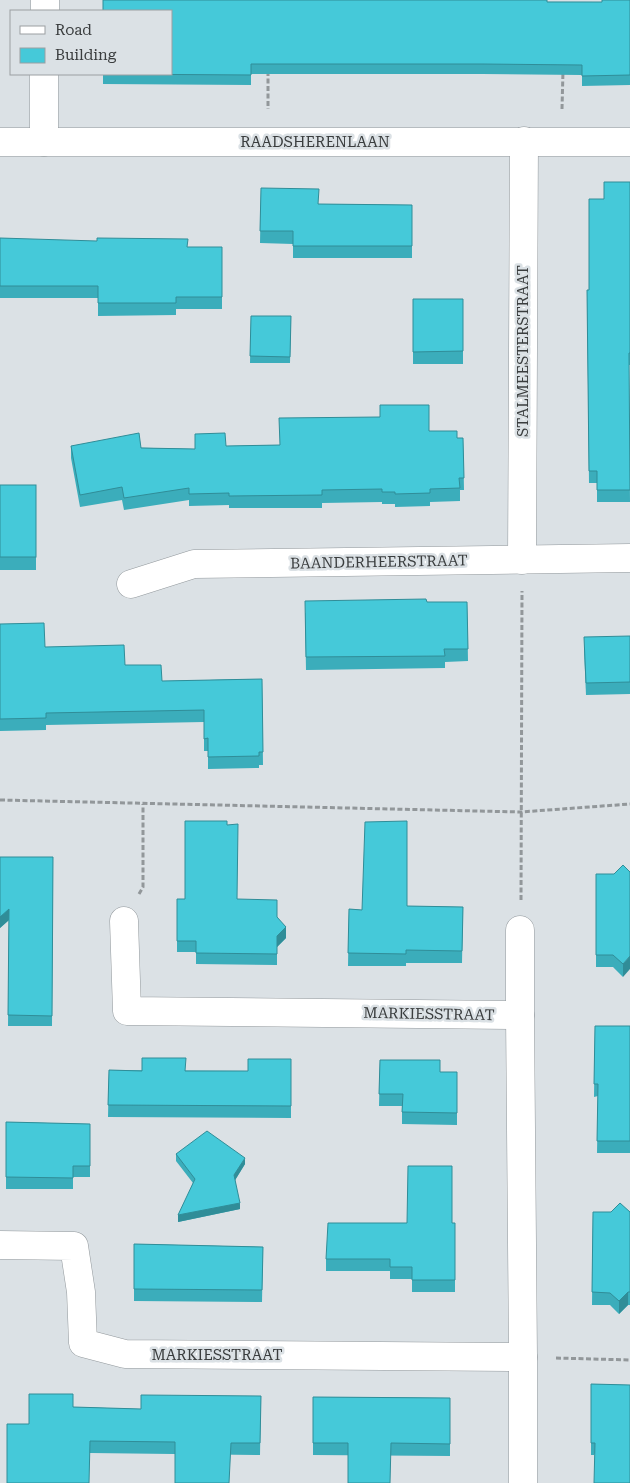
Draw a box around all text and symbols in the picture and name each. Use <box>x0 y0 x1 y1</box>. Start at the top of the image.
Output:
legend <box>10 10 172 75</box>
text: Road <box>55 21 92 39</box>
text: Building <box>55 46 117 64</box>
street label: RAADSHERENLAAN <box>240 133 390 151</box>
street label: STALMEESTERSTRAAT <box>514 265 532 437</box>
street label: BAANDERHEERSTRAAT <box>290 551 468 573</box>
street label: MARKIESSTRAAT <box>363 1004 495 1024</box>
street label: MARKIESSTRAAT <box>151 1346 283 1364</box>

